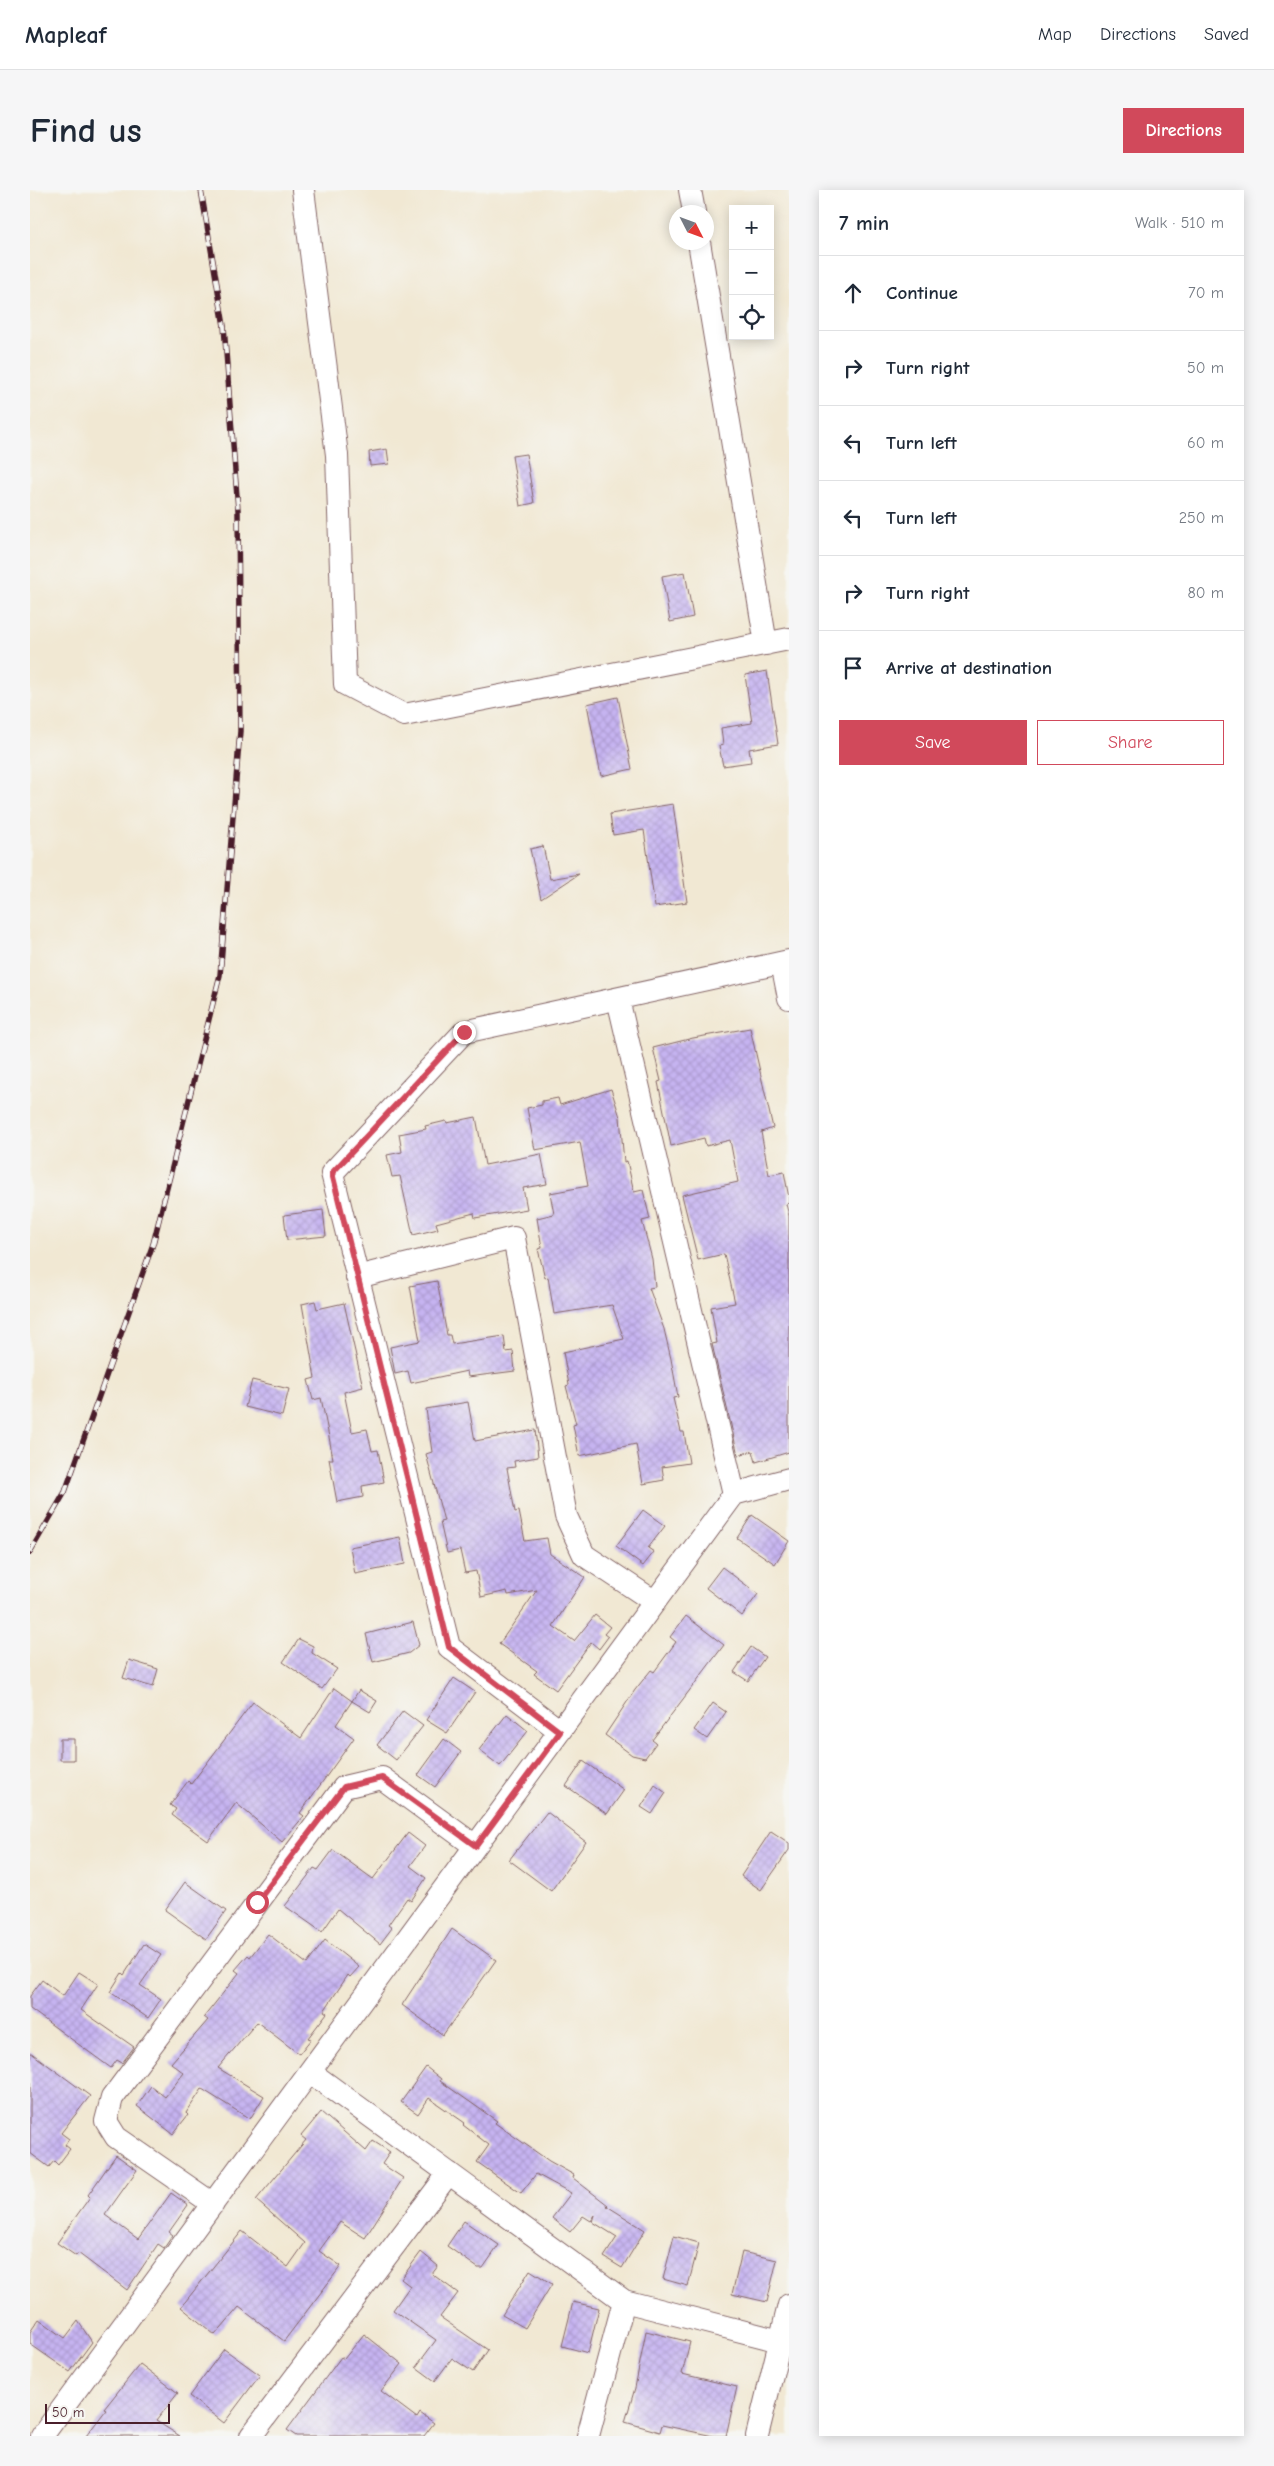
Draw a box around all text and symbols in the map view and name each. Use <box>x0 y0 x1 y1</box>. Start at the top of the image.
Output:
text: Mapleaf <box>25 21 106 49</box>
text: Map <box>1038 24 1072 45</box>
text: Directions <box>1100 24 1176 45</box>
text: Saved <box>1204 24 1249 45</box>
button: Directions <box>1123 108 1244 153</box>
text: Find us <box>30 110 142 151</box>
north arrow <box>669 205 714 250</box>
map controls <box>729 205 774 340</box>
button: + <box>729 205 774 250</box>
text: 7 min <box>839 211 889 235</box>
text: Walk · 510 m <box>1135 214 1224 232</box>
button: − <box>729 250 774 295</box>
icon: ahead <box>839 279 867 307</box>
text: Continue <box>886 282 958 304</box>
text: 70 m <box>1188 284 1224 302</box>
button: locate <box>729 295 774 340</box>
icon: right <box>839 354 867 382</box>
text: Turn right <box>886 357 970 379</box>
text: 50 m <box>1187 359 1224 377</box>
icon: left <box>839 429 867 457</box>
text: Turn left <box>886 432 957 454</box>
text: 60 m <box>1187 434 1224 452</box>
icon: left <box>839 504 867 532</box>
text: Turn left <box>886 507 957 529</box>
text: 250 m <box>1179 509 1224 527</box>
icon: right <box>839 579 867 607</box>
text: Turn right <box>886 582 970 604</box>
text: 80 m <box>1187 584 1224 602</box>
icon: arrive <box>839 654 867 682</box>
text: Arrive at destination <box>886 657 1052 679</box>
button: Save <box>839 720 1027 765</box>
button: Share <box>1037 720 1224 765</box>
route end <box>453 1021 476 1044</box>
route start <box>246 1891 269 1914</box>
scale bar <box>45 2401 170 2424</box>
text: 50 m <box>52 2404 84 2421</box>

